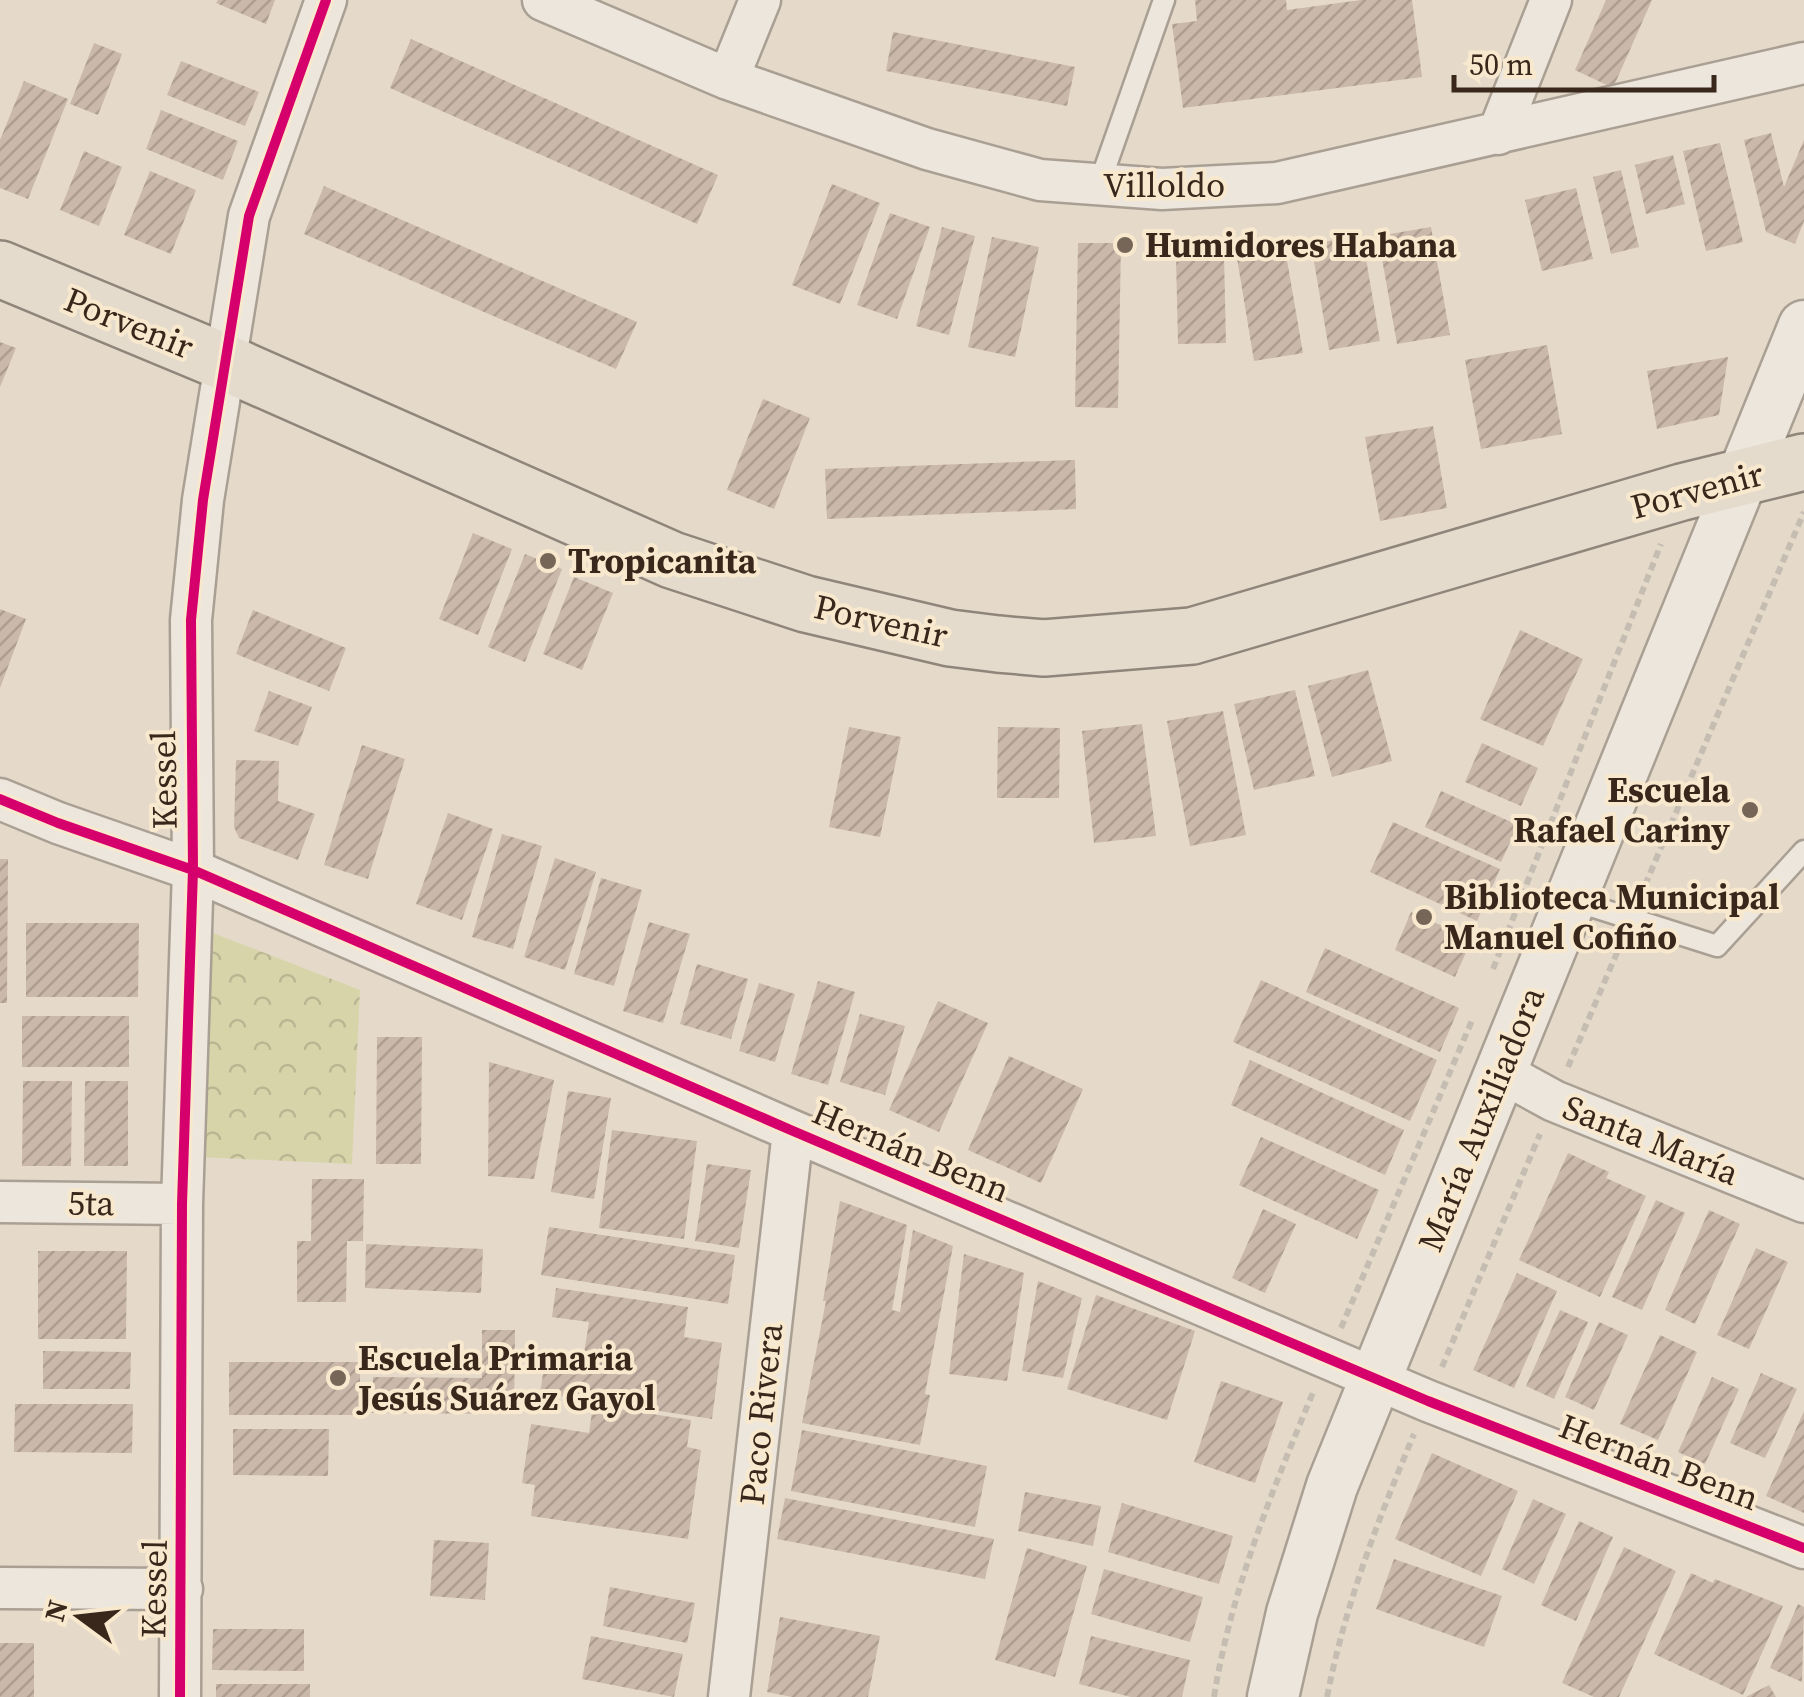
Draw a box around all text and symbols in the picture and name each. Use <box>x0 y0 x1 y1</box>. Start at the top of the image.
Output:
scale bar <box>1454 30 1714 92</box>
text: 50 m <box>1469 44 1533 85</box>
street label: Villoldo <box>1103 161 1225 209</box>
place label: Humidores Habana <box>1145 221 1457 269</box>
marker: Humidores Habana <box>1114 234 1136 256</box>
street label: Porvenir <box>57 275 201 371</box>
street label: Porvenir <box>1625 449 1769 531</box>
place label: Tropicanita <box>568 537 757 585</box>
marker: Tropicanita <box>537 550 559 572</box>
street label: Porvenir <box>810 582 953 660</box>
street label: Kessel <box>139 730 189 830</box>
place label: Escuela Rafael Cariny <box>1513 766 1730 854</box>
marker: Escuela Rafael Cariny <box>1739 799 1761 821</box>
place label: Biblioteca Municipal Manuel Cofiño <box>1444 873 1780 961</box>
marker: Biblioteca Municipal Manuel Cofiño <box>1413 906 1435 928</box>
street label: María Auxiliadora <box>1406 979 1556 1258</box>
street label: Santa María <box>1556 1083 1746 1197</box>
street label: Hernán Benn <box>805 1088 1017 1214</box>
street label: 5ta <box>67 1179 115 1227</box>
street label: Paco Rivera <box>728 1320 794 1507</box>
place label: Escuela Primaria Jesús Suárez Gayol <box>356 1334 656 1422</box>
marker: Escuela Primaria Jesús Suárez Gayol <box>327 1367 349 1389</box>
street label: Hernán Benn <box>1552 1402 1766 1522</box>
street label: Kessel <box>129 1539 179 1639</box>
north arrow <box>30 1567 130 1667</box>
text: N <box>35 1596 77 1625</box>

